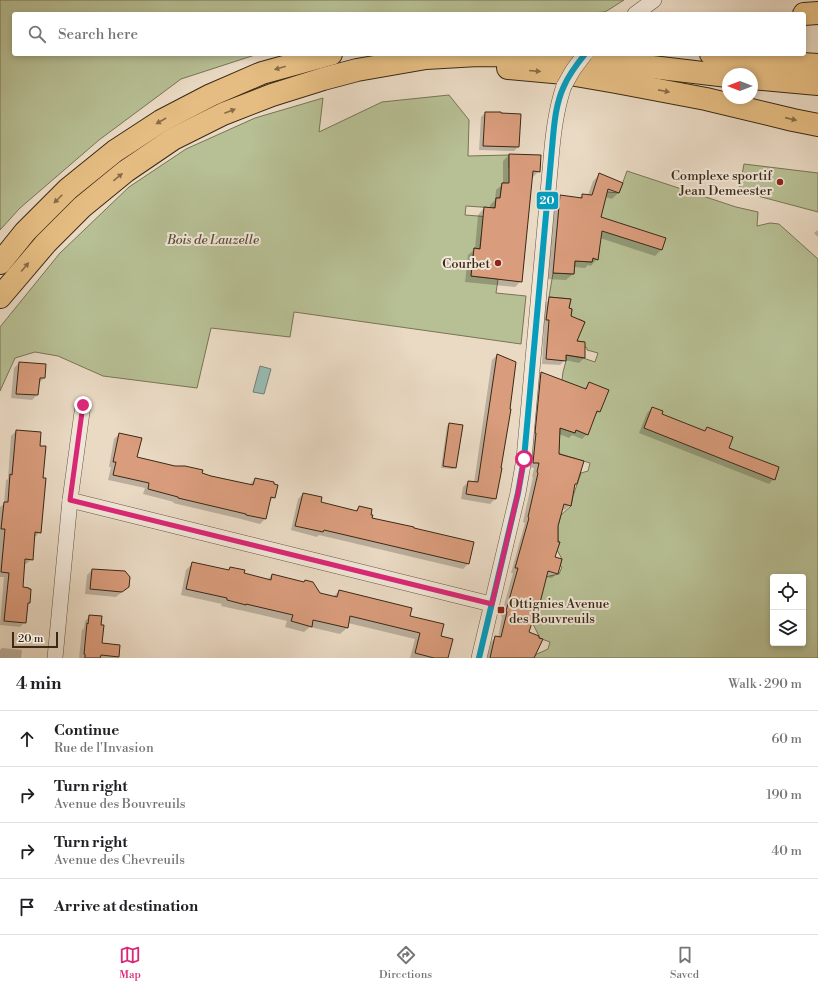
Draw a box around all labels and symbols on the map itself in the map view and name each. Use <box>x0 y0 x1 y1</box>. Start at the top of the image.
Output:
one-way arrow <box>273 65 285 71</box>
one-way arrow <box>529 67 541 74</box>
north arrow <box>722 68 758 104</box>
one-way arrow <box>658 88 670 94</box>
one-way arrow <box>225 108 237 114</box>
one-way arrow <box>784 117 797 123</box>
one-way arrow <box>155 118 167 125</box>
place label: Complexe sportif Jean Demeester <box>671 168 773 199</box>
one-way arrow <box>113 173 124 181</box>
marker: Complexe sportif Jean Demeester <box>775 177 785 187</box>
line badge: 20 <box>536 191 559 210</box>
one-way arrow <box>53 194 63 204</box>
text: 20 <box>540 194 554 208</box>
park label: Bois de Lauzelle <box>166 232 259 248</box>
place label: Courbet <box>442 256 490 272</box>
marker: Courbet <box>493 258 503 268</box>
one-way arrow <box>21 262 30 272</box>
route end <box>74 396 92 414</box>
route start <box>515 450 533 468</box>
place label: Ottignies Avenue des Bouvreuils <box>509 596 610 627</box>
marker: Ottignies Avenue des Bouvreuils <box>496 605 506 615</box>
scale bar <box>12 630 58 649</box>

